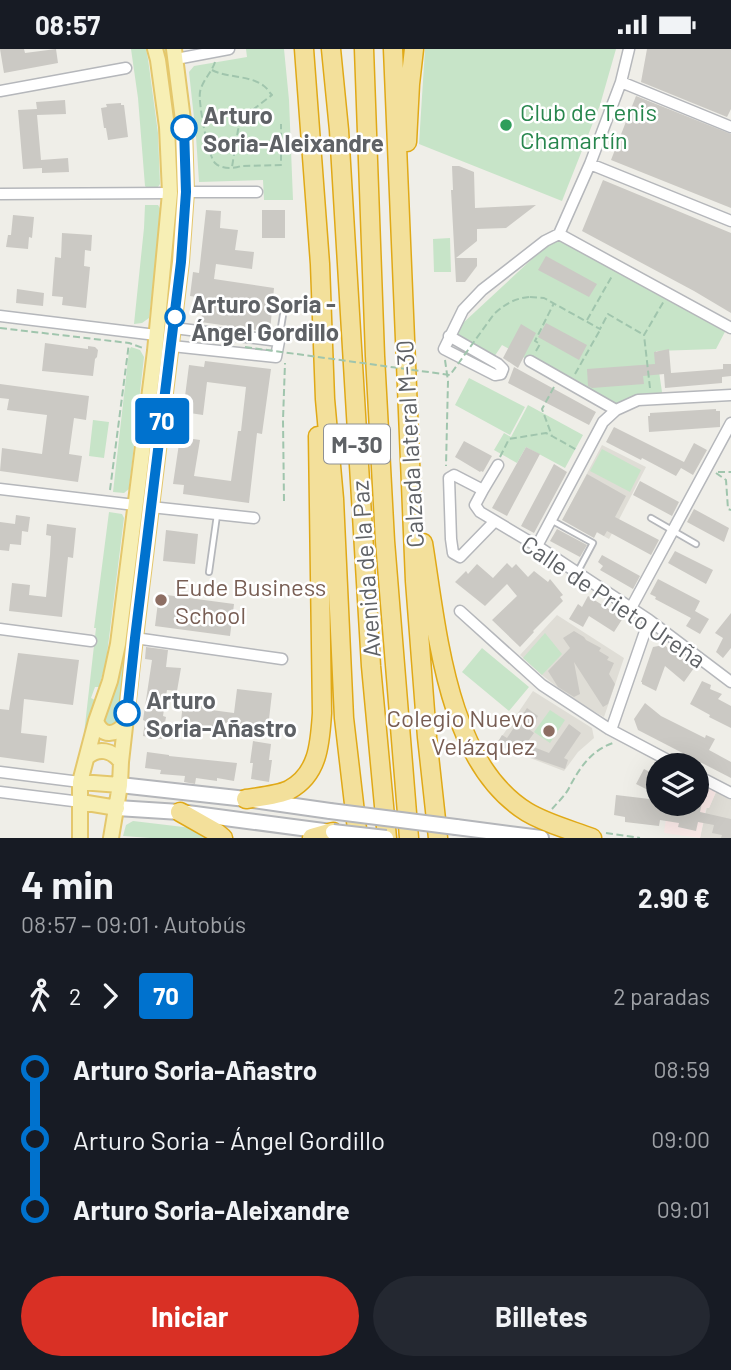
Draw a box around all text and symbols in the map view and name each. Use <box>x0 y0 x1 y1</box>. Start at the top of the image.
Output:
text: 08:57 <box>35 9 100 40</box>
place label: Club de Tenis Chamartín <box>520 97 657 154</box>
place label: Arturo Soria-Aleixandre <box>203 100 384 157</box>
marker: Arturo Soria-Aleixandre <box>171 115 197 141</box>
marker: Club de Tenis Chamartín <box>498 117 514 133</box>
place label: Arturo Soria - Ángel Gordillo <box>191 289 339 346</box>
marker: Arturo Soria - Ángel Gordillo <box>165 307 185 327</box>
street label: Calzada lateral M-30 <box>389 339 429 549</box>
line badge: 70 <box>130 398 194 444</box>
text: 70 <box>149 406 175 435</box>
road number: M-30 <box>324 425 390 463</box>
street label: Avenida de la Paz <box>344 480 386 658</box>
street label: Calle de Prieto Ureña <box>516 529 712 673</box>
place label: Eude Business School <box>175 572 326 629</box>
marker: Eude Business School <box>153 592 169 608</box>
place label: Arturo Soria-Añastro <box>146 685 297 742</box>
marker: Arturo Soria-Añastro <box>114 700 140 726</box>
place label: Colegio Nuevo Velázquez <box>387 703 535 760</box>
marker: Colegio Nuevo Velázquez <box>541 723 557 739</box>
map controls <box>646 753 709 816</box>
button: layers <box>646 753 709 816</box>
text: 4 min <box>21 861 114 907</box>
text: 2.90 € <box>638 882 710 913</box>
text: 08:57 – 09:01 · Autobús <box>21 910 246 938</box>
icon: walk <box>21 977 59 1015</box>
icon: forward <box>91 977 129 1015</box>
text: 70 <box>153 981 179 1010</box>
text: 2 <box>69 982 81 1010</box>
text: 2 paradas <box>613 982 710 1010</box>
text: Arturo Soria-Añastro <box>73 1054 317 1085</box>
text: 08:59 <box>653 1055 710 1083</box>
text: Arturo Soria - Ángel Gordillo <box>73 1124 385 1155</box>
text: 09:00 <box>651 1125 710 1153</box>
text: Arturo Soria-Aleixandre <box>73 1194 350 1225</box>
text: 09:01 <box>657 1195 710 1223</box>
button: Iniciar <box>21 1276 359 1356</box>
button: Billetes <box>373 1276 710 1356</box>

